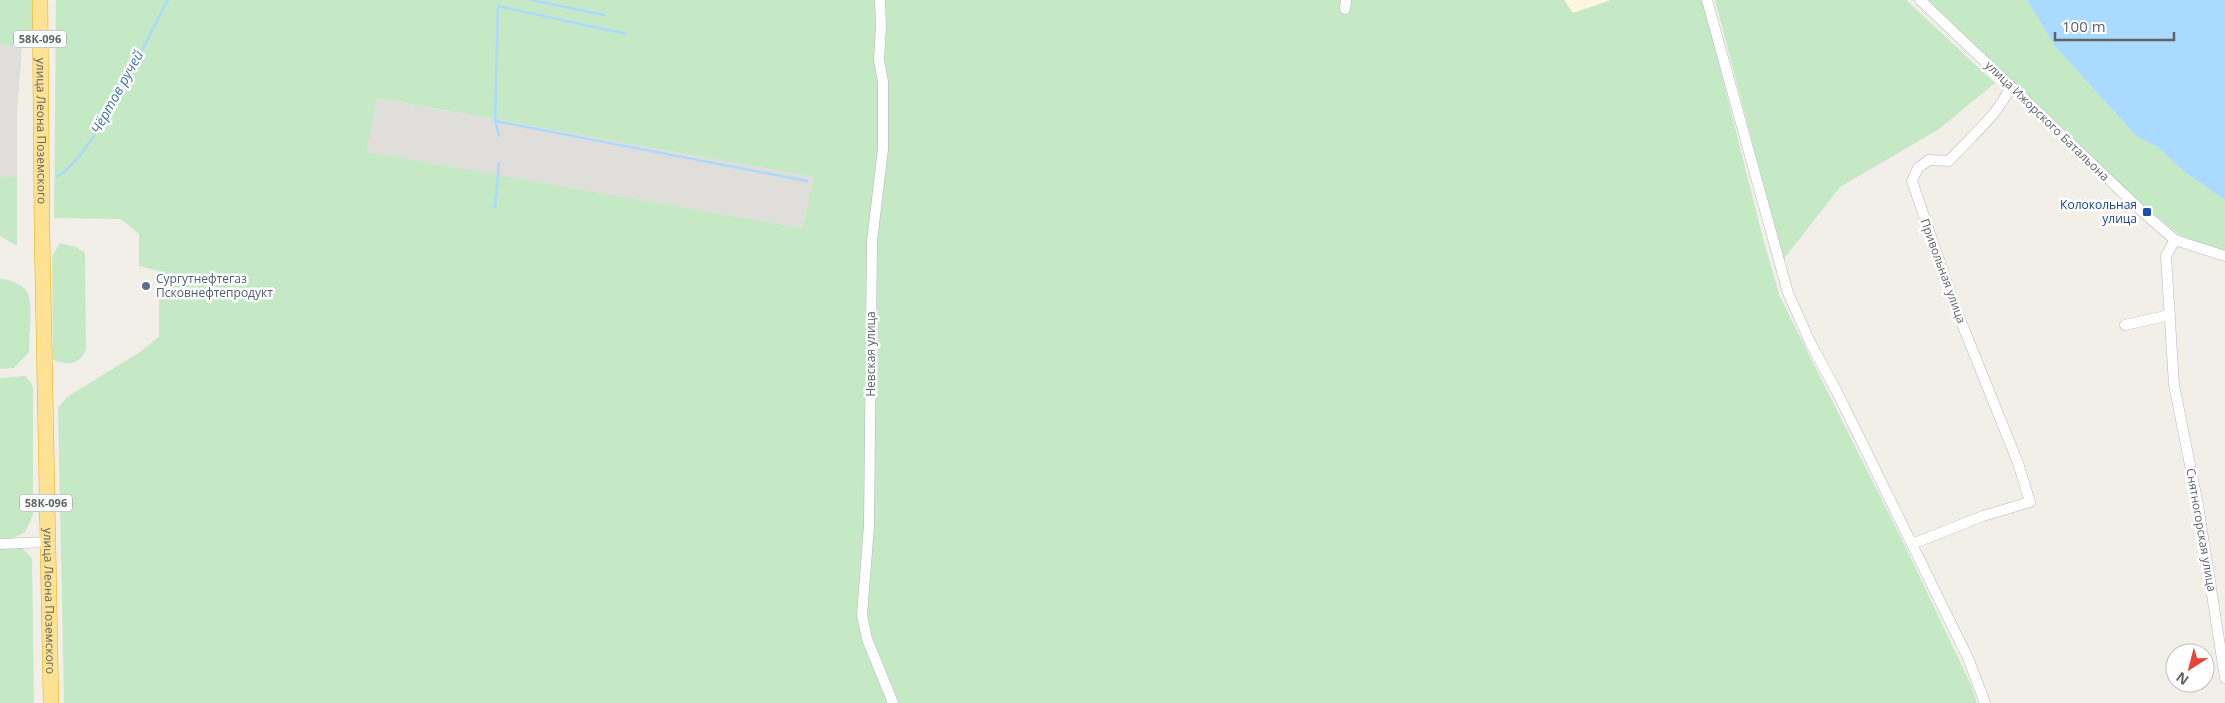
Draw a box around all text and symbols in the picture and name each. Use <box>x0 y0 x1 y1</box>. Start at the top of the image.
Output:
scale bar <box>2055 10 2174 42</box>
text: 100 m <box>2062 16 2106 36</box>
road number: 58К-096 <box>14 30 66 48</box>
water label: Чёртов ручей <box>86 47 147 137</box>
street label: улица Ижорского Батальона <box>1981 57 2113 185</box>
street label: улица Леона Поземского <box>32 58 51 204</box>
place label: Колокольная улица <box>2060 196 2137 227</box>
marker: Колокольная улица <box>2141 206 2153 218</box>
street label: Привольная улица <box>1917 216 1970 326</box>
place label: Сургутнефтегаз Псковнефтепродукт <box>156 270 273 301</box>
marker: Сургутнефтегаз Псковнефтепродукт <box>140 280 152 292</box>
street label: Невская улица <box>862 311 879 397</box>
street label: Снятногорская улица <box>2182 467 2221 593</box>
road number: 58К-096 <box>20 494 72 512</box>
street label: улица Леона Поземского <box>40 527 59 674</box>
north arrow <box>2165 643 2215 693</box>
text: N <box>2172 668 2192 690</box>

